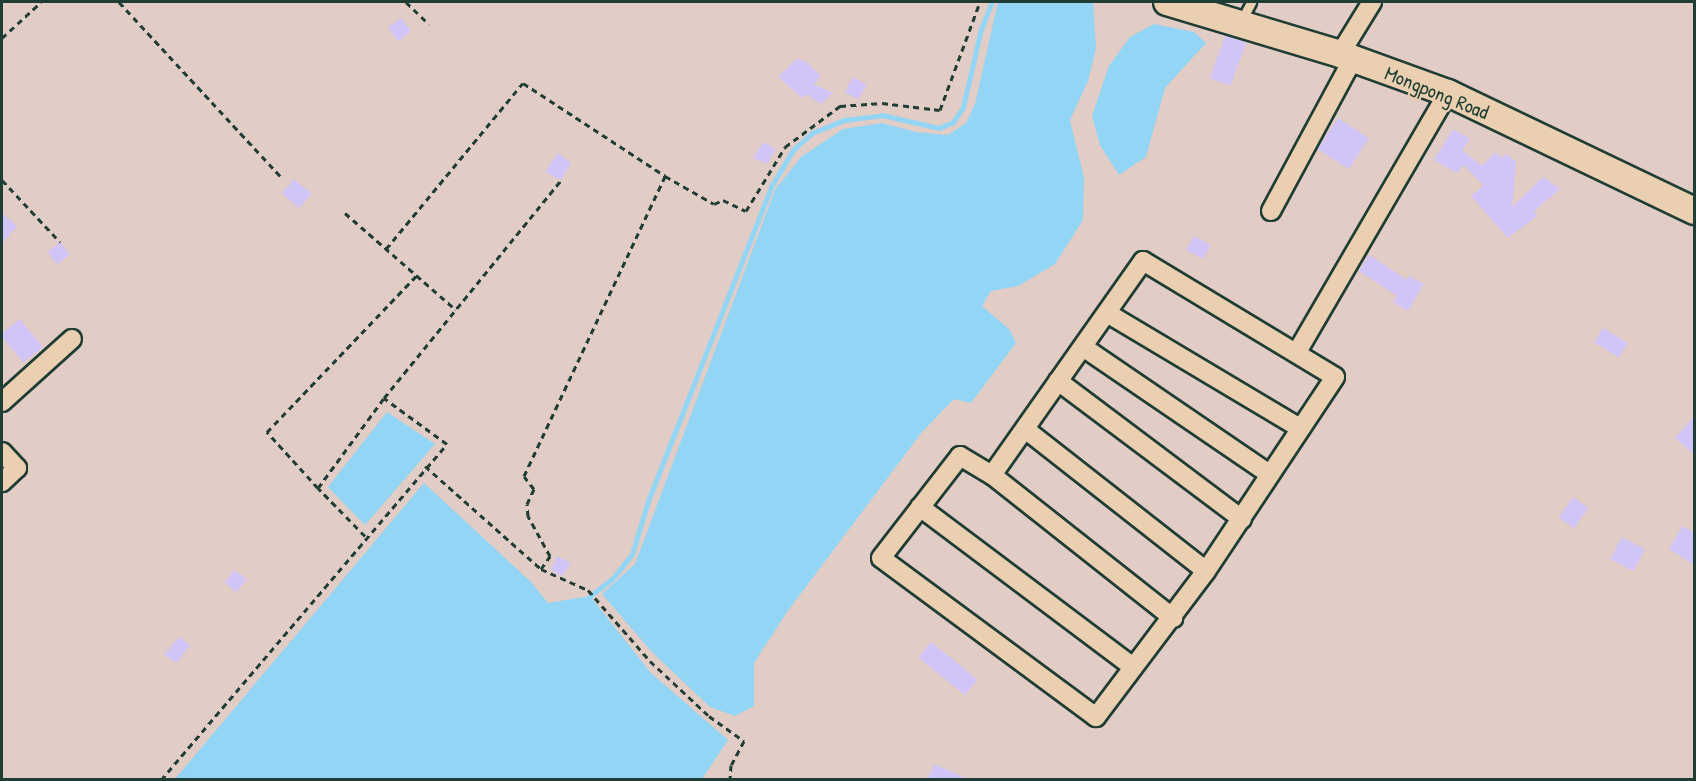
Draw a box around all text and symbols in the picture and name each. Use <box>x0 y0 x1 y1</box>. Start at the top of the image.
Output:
street label: Mongpong Road <box>1382 60 1492 124</box>

